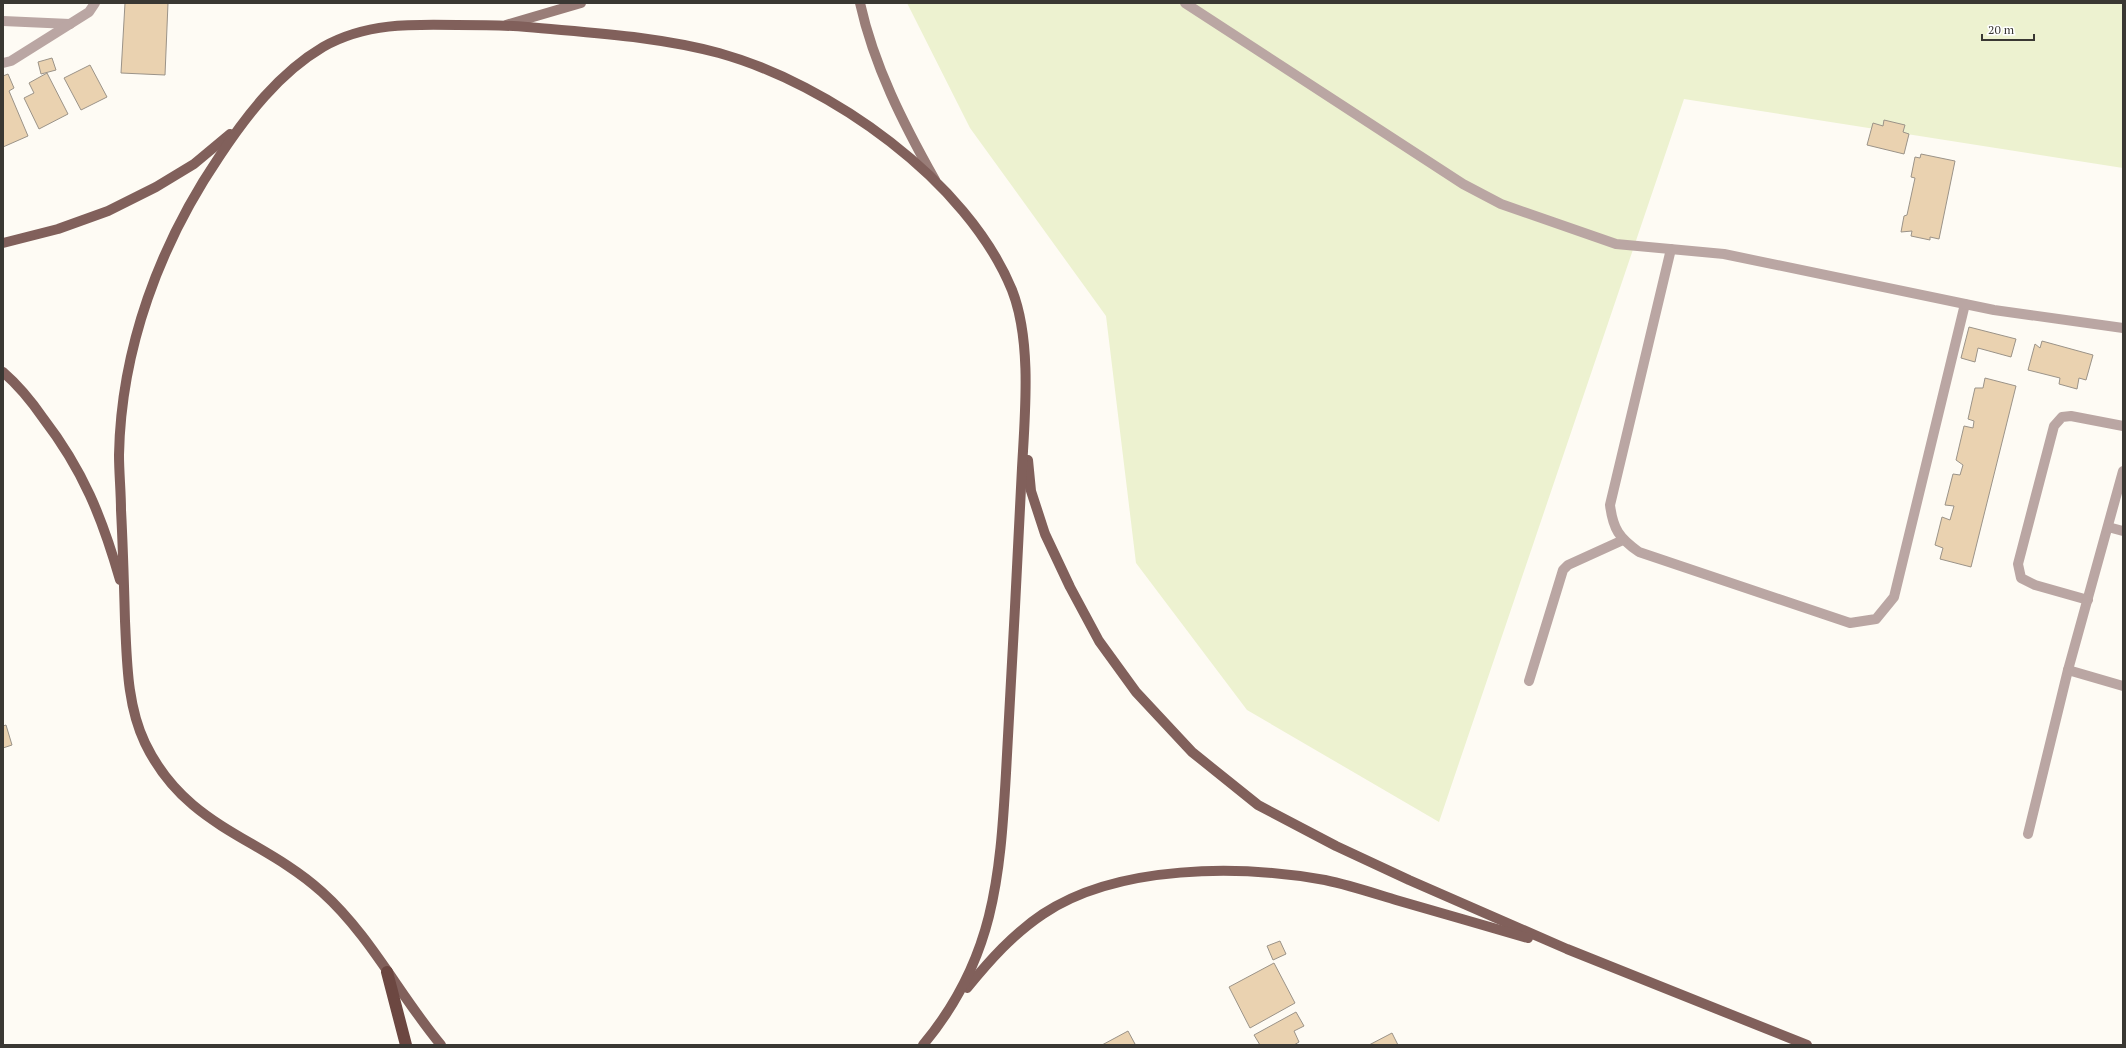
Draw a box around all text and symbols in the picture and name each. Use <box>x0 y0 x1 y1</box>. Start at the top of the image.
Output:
scale bar <box>1982 16 2034 42</box>
text: 20 m <box>1988 22 2015 37</box>

